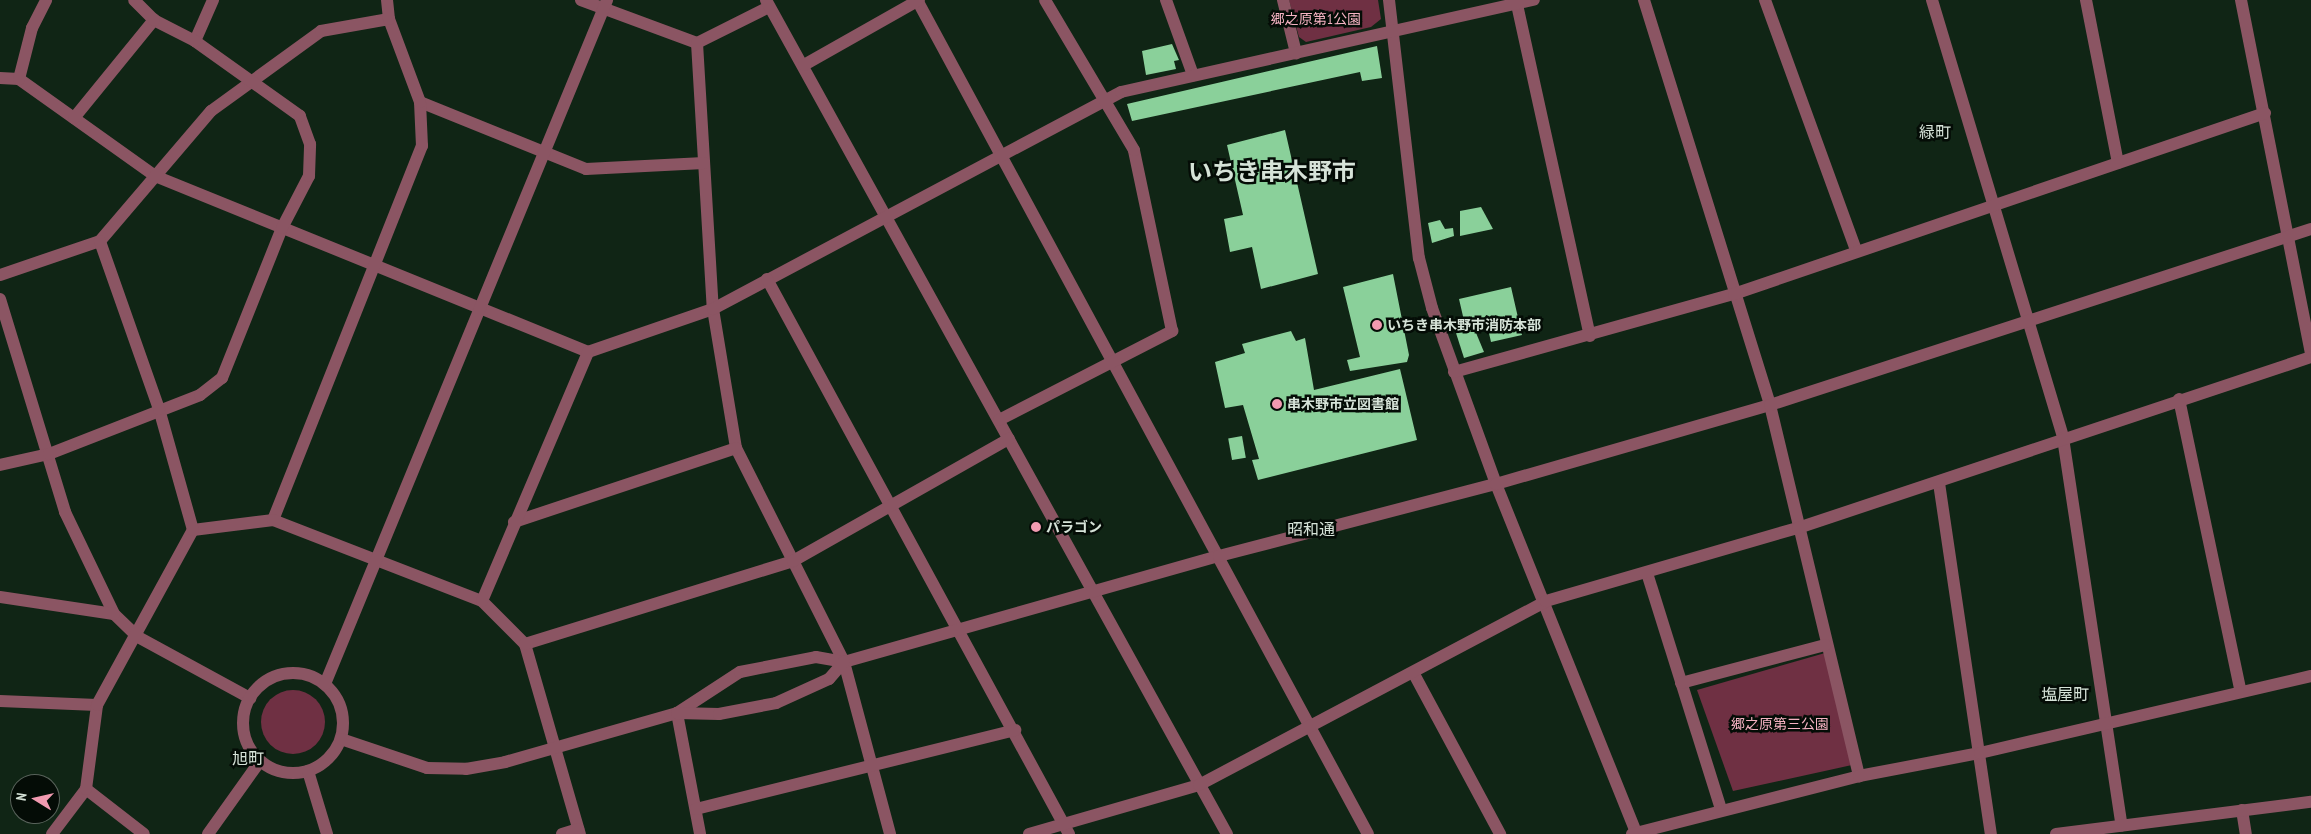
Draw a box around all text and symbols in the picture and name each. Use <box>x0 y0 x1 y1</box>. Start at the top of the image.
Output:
park label: 郷之原第1公園 <box>1271 11 1361 27</box>
district label: 緑町 <box>1919 122 1951 142</box>
district label: いちき串木野市 <box>1188 158 1356 186</box>
place label: いちき串木野市消防本部 <box>1387 317 1541 333</box>
marker: いちき串木野市消防本部 <box>1371 319 1383 331</box>
place label: 串木野市立図書館 <box>1287 396 1399 412</box>
marker: 串木野市立図書館 <box>1271 398 1283 410</box>
place label: パラゴン <box>1046 519 1102 535</box>
district label: 昭和通 <box>1287 519 1335 539</box>
marker: パラゴン <box>1030 521 1042 533</box>
district label: 塩屋町 <box>2041 684 2089 704</box>
park label: 郷之原第三公園 <box>1731 716 1829 732</box>
district label: 旭町 <box>232 748 264 768</box>
north arrow <box>10 774 60 824</box>
text: N <box>12 792 31 802</box>

